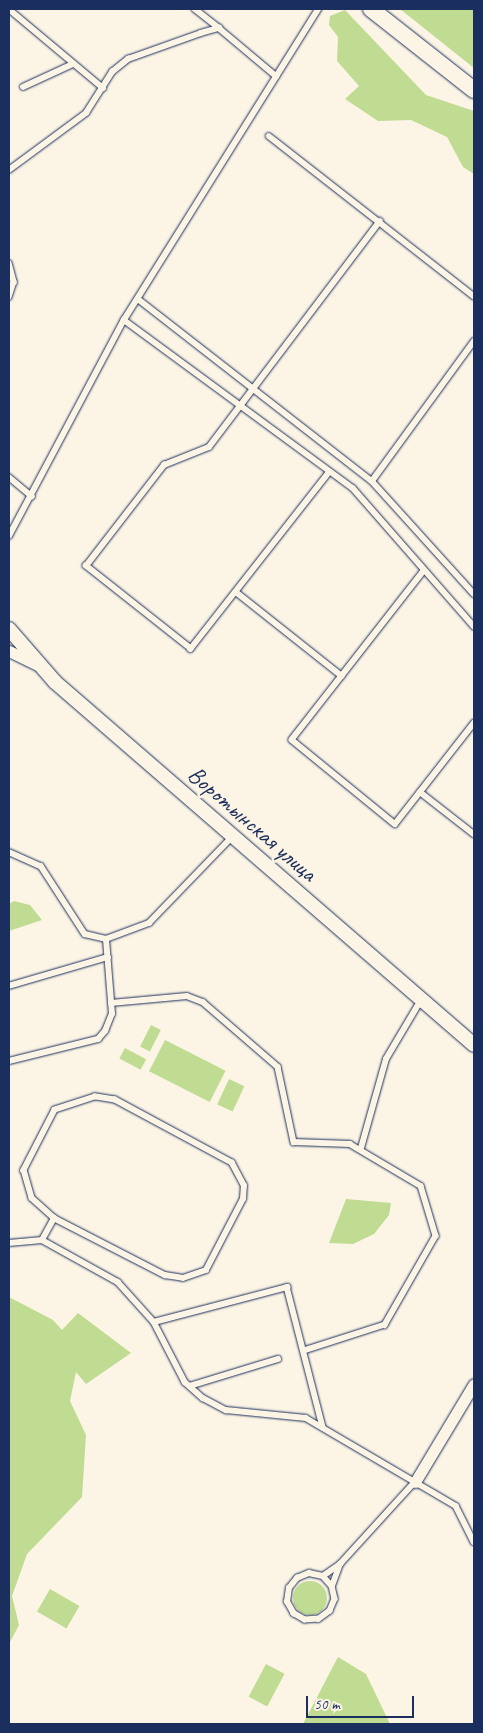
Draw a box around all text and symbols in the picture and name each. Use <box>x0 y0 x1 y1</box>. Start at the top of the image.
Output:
street label: Воротынская улица <box>181 760 323 888</box>
scale bar <box>308 1686 416 1718</box>
text: 50 m <box>314 1695 340 1714</box>

